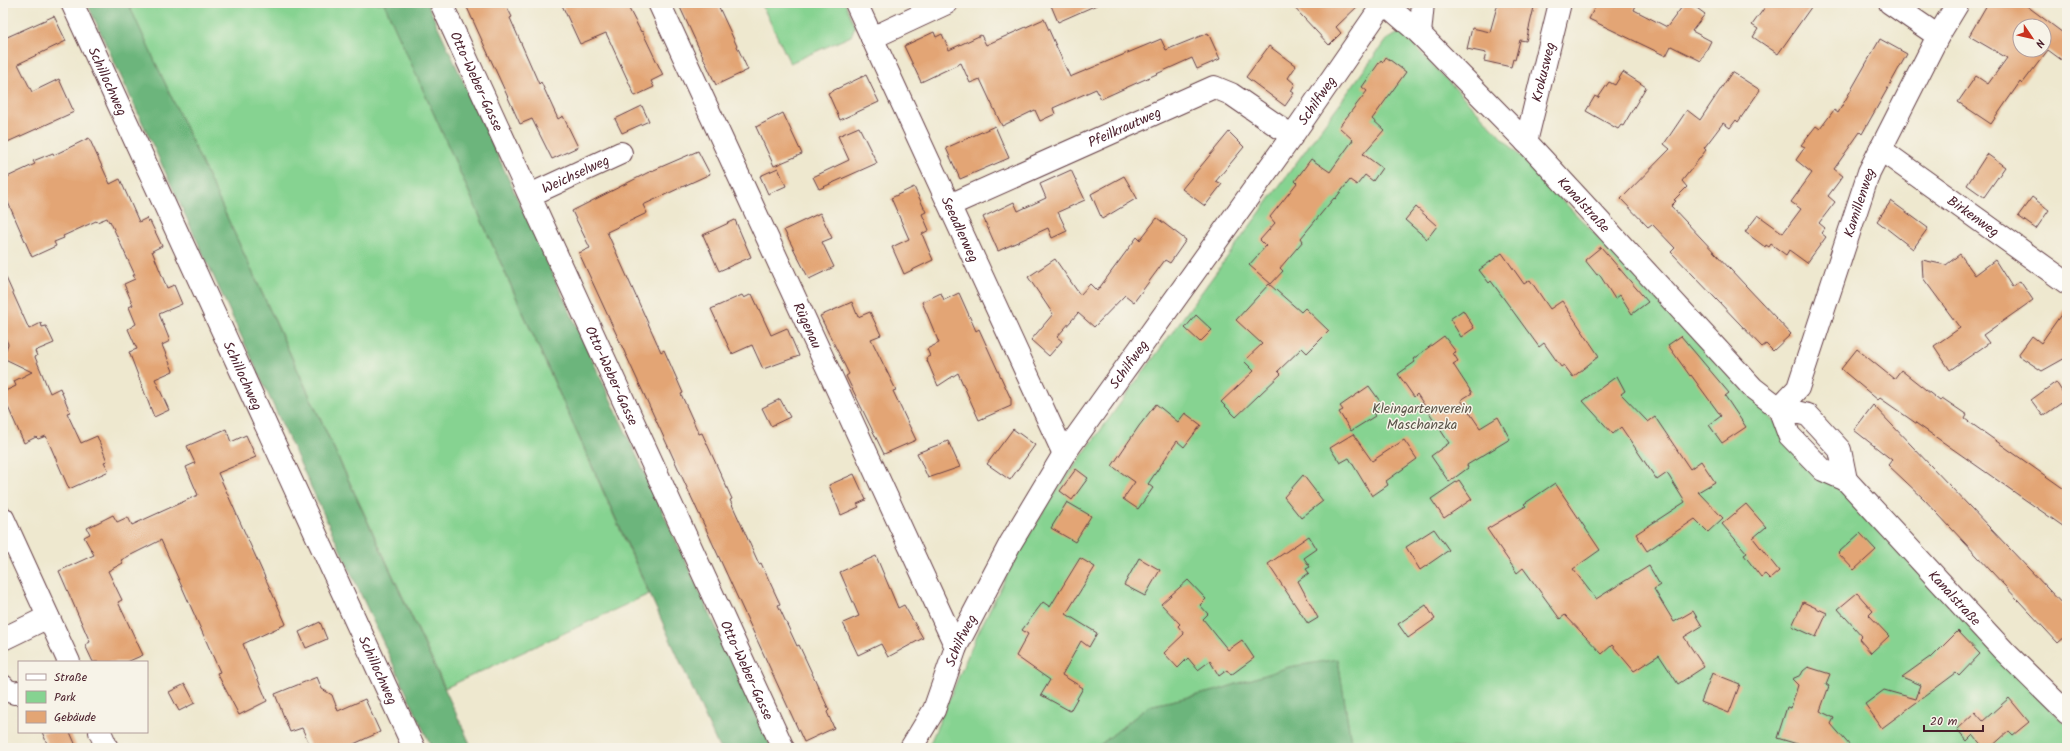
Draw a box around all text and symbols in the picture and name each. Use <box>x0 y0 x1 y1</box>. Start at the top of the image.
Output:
north arrow <box>2012 18 2052 58</box>
street label: Otto-Weber-Gasse <box>444 28 509 136</box>
text: N <box>2030 35 2049 51</box>
street label: Krokusweg <box>1526 40 1562 105</box>
street label: Schillochweg <box>82 43 132 120</box>
street label: Schilfweg <box>1293 72 1342 130</box>
street label: Pfeilkrautweg <box>1085 102 1165 154</box>
street label: Weichselweg <box>538 150 613 200</box>
street label: Kamillenweg <box>1838 164 1882 241</box>
street label: Kanalstraße <box>1552 172 1615 239</box>
street label: Birkenweg <box>1942 190 2004 243</box>
street label: Seeadlerweg <box>935 193 984 266</box>
street label: Rügenau <box>787 299 827 353</box>
street label: Otto-Weber-Gasse <box>579 323 644 430</box>
street label: Schilfweg <box>1104 336 1154 394</box>
street label: Schillochweg <box>217 338 268 414</box>
park label: Kleingartenverein Maschanzka <box>1372 398 1472 436</box>
street label: Kanalstraße <box>1922 565 1986 632</box>
street label: Schilfweg <box>940 611 983 670</box>
street label: Otto-Weber-Gasse <box>714 617 779 725</box>
street label: Schillochweg <box>352 632 403 709</box>
legend <box>18 661 148 733</box>
text: Straße <box>54 668 88 687</box>
text: Park <box>54 688 76 707</box>
scale bar <box>1924 707 1983 733</box>
text: Gebäude <box>54 708 96 727</box>
text: 20 m <box>1930 712 1958 731</box>

